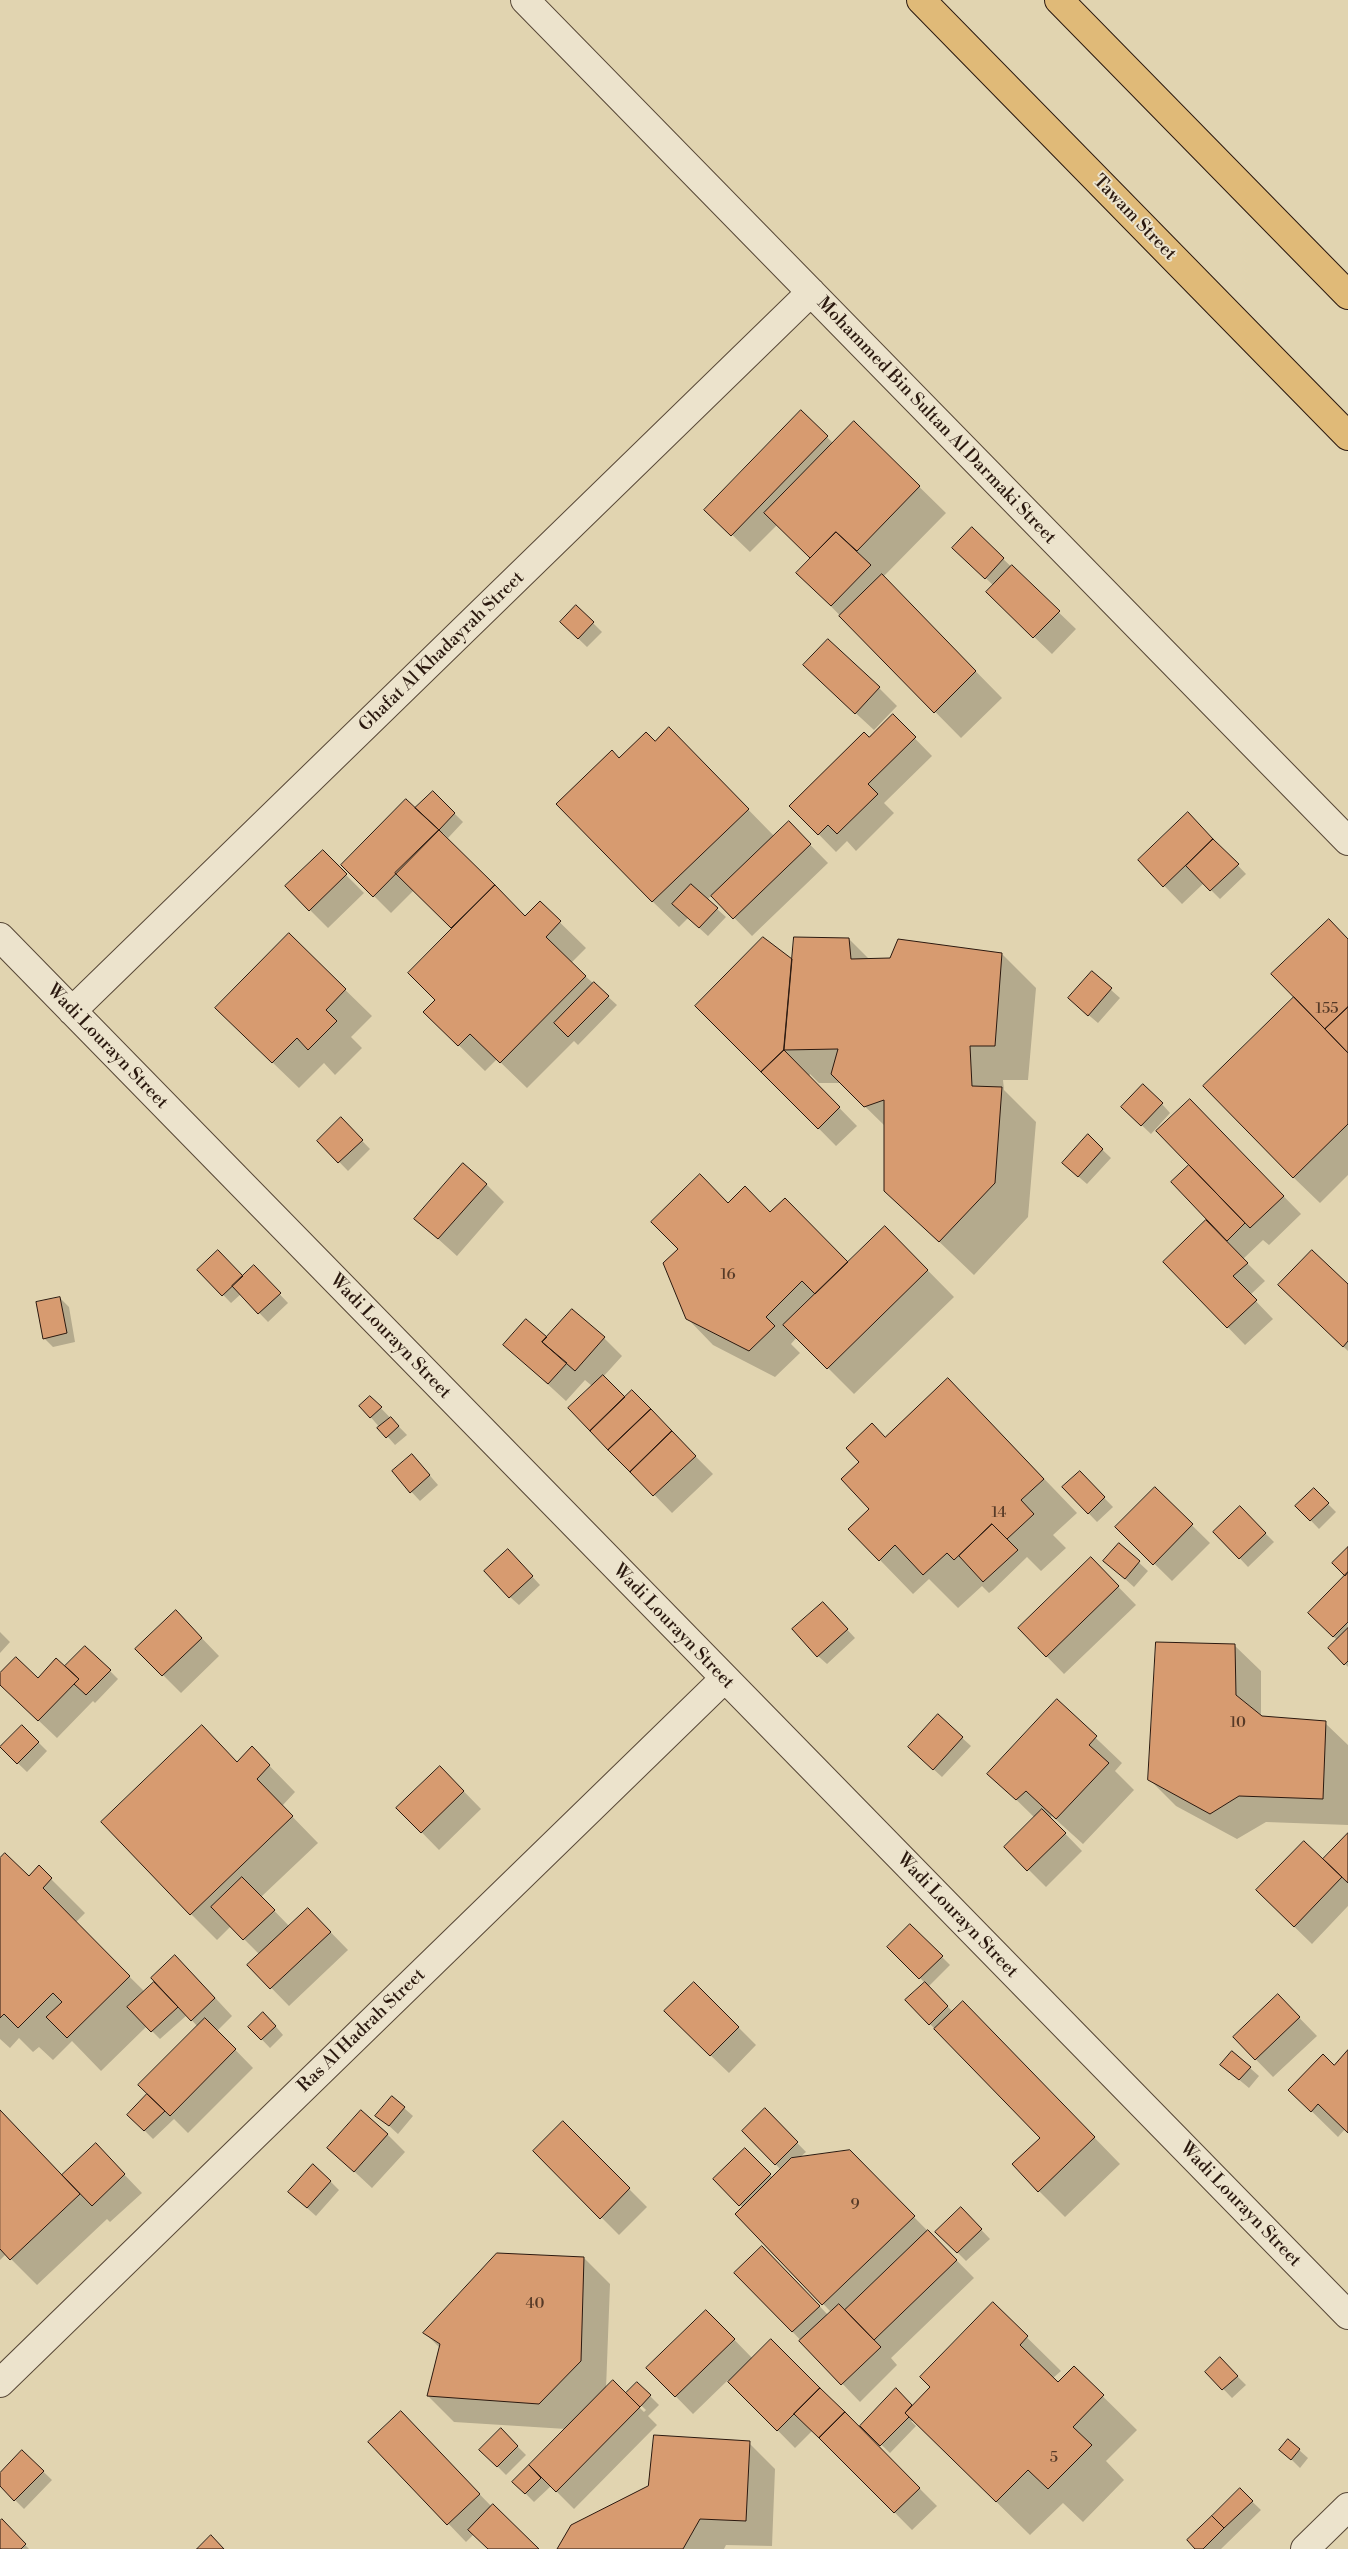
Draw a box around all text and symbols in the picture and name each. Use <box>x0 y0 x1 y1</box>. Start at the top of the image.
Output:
street label: Tawam Street <box>1088 171 1180 265</box>
street label: Mohammed Bin Sultan Al Darmaki Street <box>812 293 1060 549</box>
street label: Ghafat Al Khadayrah Street <box>355 567 529 737</box>
street label: Wadi Lourayn Street <box>42 980 172 1114</box>
house number: 155 <box>1316 1000 1338 1018</box>
house number: 16 <box>720 1266 736 1284</box>
street label: Wadi Lourayn Street <box>325 1270 455 1404</box>
house number: 14 <box>992 1504 1006 1522</box>
street label: Wadi Lourayn Street <box>608 1560 738 1694</box>
house number: 10 <box>1230 1714 1246 1732</box>
street label: Wadi Lourayn Street <box>892 1849 1022 1983</box>
street label: Ras Al Hadrah Street <box>294 1965 430 2097</box>
street label: Wadi Lourayn Street <box>1175 2138 1305 2272</box>
house number: 9 <box>850 2196 860 2214</box>
house number: 40 <box>526 2295 544 2313</box>
house number: 5 <box>1050 2449 1058 2467</box>

